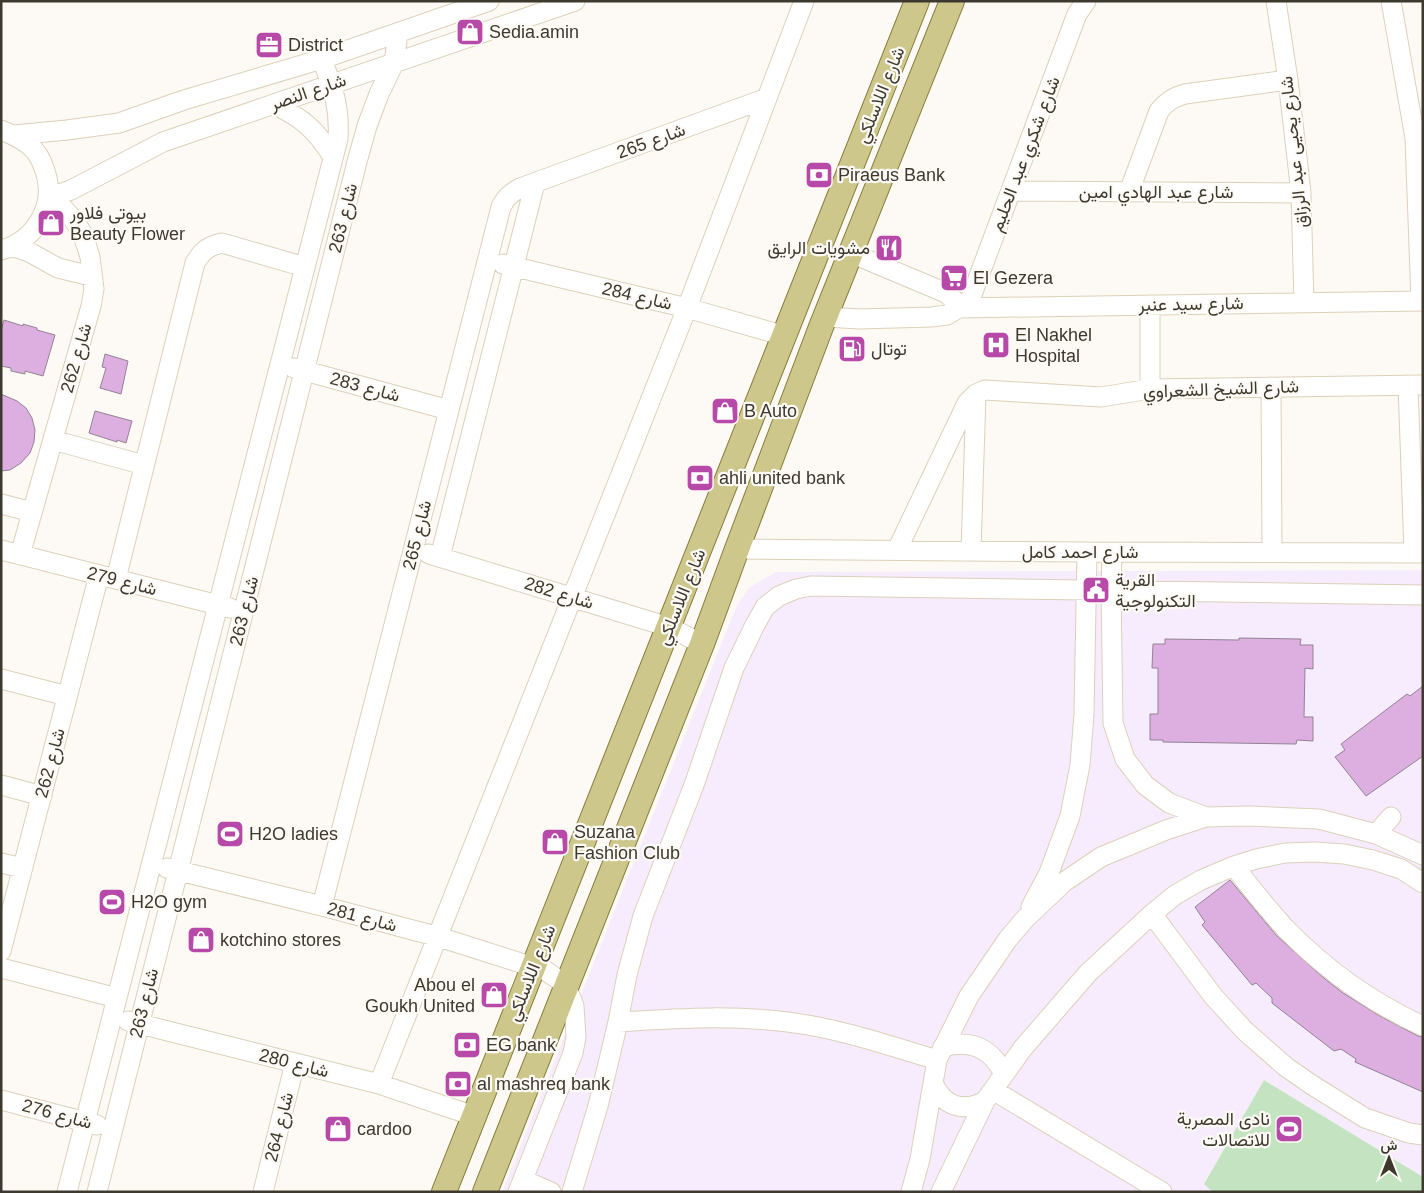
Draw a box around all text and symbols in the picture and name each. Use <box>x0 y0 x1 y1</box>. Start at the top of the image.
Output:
shop icon: Sedia.amin <box>455 17 485 47</box>
place label: Sedia.amin <box>489 22 579 42</box>
office icon: District <box>254 30 284 60</box>
place label: District <box>288 35 343 55</box>
street label: شارع اللاسلكي <box>852 44 913 148</box>
street label: شارع النصر <box>266 70 349 117</box>
street label: شارع شكري عبد الحليم <box>986 74 1069 236</box>
street label: شارع يحيى عبد الرزاق <box>1276 75 1314 229</box>
street label: شارع 265 <box>614 119 689 164</box>
bank icon: Piraeus Bank <box>804 160 834 190</box>
place label: Piraeus Bank <box>838 165 946 185</box>
street label: شارع 263 <box>325 181 363 255</box>
street label: شارع عبد الهادي امين <box>1079 182 1233 207</box>
place label: بيوتى فلاور Beauty Flower <box>69 203 185 244</box>
shop icon: بيوتى فلاور Beauty Flower <box>36 208 66 238</box>
restaurant icon: مشويات الرايق <box>874 233 904 263</box>
place label: مشويات الرايق <box>767 238 870 259</box>
supermarket icon: El Gezera <box>939 263 969 293</box>
place label: El Gezera <box>973 268 1054 288</box>
street label: شارع 284 <box>600 278 674 316</box>
street label: شارع سيد عنبر <box>1137 293 1244 317</box>
street label: شارع 262 <box>57 321 97 396</box>
place label: El Nakhel Hospital <box>1015 325 1092 366</box>
hospital icon: El Nakhel Hospital <box>981 330 1011 360</box>
fuel station icon: توتال <box>837 334 867 364</box>
place label: توتال <box>871 339 907 360</box>
street label: شارع 283 <box>327 368 402 408</box>
street label: شارع الشيخ الشعراوي <box>1143 376 1300 407</box>
shop icon: B Auto <box>710 396 740 426</box>
place label: B Auto <box>744 401 797 421</box>
bank icon: ahli united bank <box>685 463 715 493</box>
place label: ahli united bank <box>719 468 846 488</box>
street label: شارع 265 <box>399 498 437 572</box>
street label: شارع احمد كامل <box>1022 542 1138 564</box>
street label: شارع اللاسلكي <box>653 546 714 650</box>
street label: شارع 279 <box>85 563 159 601</box>
place label: القرية التكنولوجية <box>1115 570 1196 612</box>
street label: شارع 282 <box>521 573 596 615</box>
street label: شارع 263 <box>226 574 264 648</box>
public building icon: القرية التكنولوجية <box>1081 575 1111 605</box>
street label: شارع 262 <box>31 726 71 801</box>
sports icon: H2O ladies <box>215 819 245 849</box>
place label: Suzana Fashion Club <box>574 822 680 863</box>
place label: H2O ladies <box>249 824 338 844</box>
shop icon: Suzana Fashion Club <box>540 827 570 857</box>
sports icon: H2O gym <box>97 887 127 917</box>
place label: H2O gym <box>131 892 207 912</box>
street label: شارع 281 <box>324 898 399 938</box>
street label: شارع اللاسلكي <box>503 922 564 1026</box>
shop icon: kotchino stores <box>186 925 216 955</box>
place label: kotchino stores <box>220 930 341 950</box>
street label: شارع 263 <box>126 966 164 1040</box>
place label: Abou el Goukh United <box>365 975 475 1016</box>
shop icon: Abou el Goukh United <box>479 980 509 1010</box>
bank icon: EG bank <box>452 1030 482 1060</box>
place label: EG bank <box>486 1035 557 1055</box>
street label: شارع 280 <box>257 1045 331 1083</box>
bank icon: al mashreq bank <box>443 1069 473 1099</box>
place label: al mashreq bank <box>477 1074 611 1094</box>
street label: شارع 264 <box>261 1090 299 1164</box>
street label: شارع 276 <box>19 1095 94 1135</box>
place label: نادى المصرية للاتصالات <box>1177 1109 1270 1150</box>
shop icon: cardoo <box>323 1114 353 1144</box>
sports icon: نادى المصرية للاتصالات <box>1274 1114 1304 1144</box>
place label: cardoo <box>357 1119 412 1139</box>
north arrow <box>1364 1133 1414 1183</box>
text: ش <box>1381 1137 1398 1154</box>

